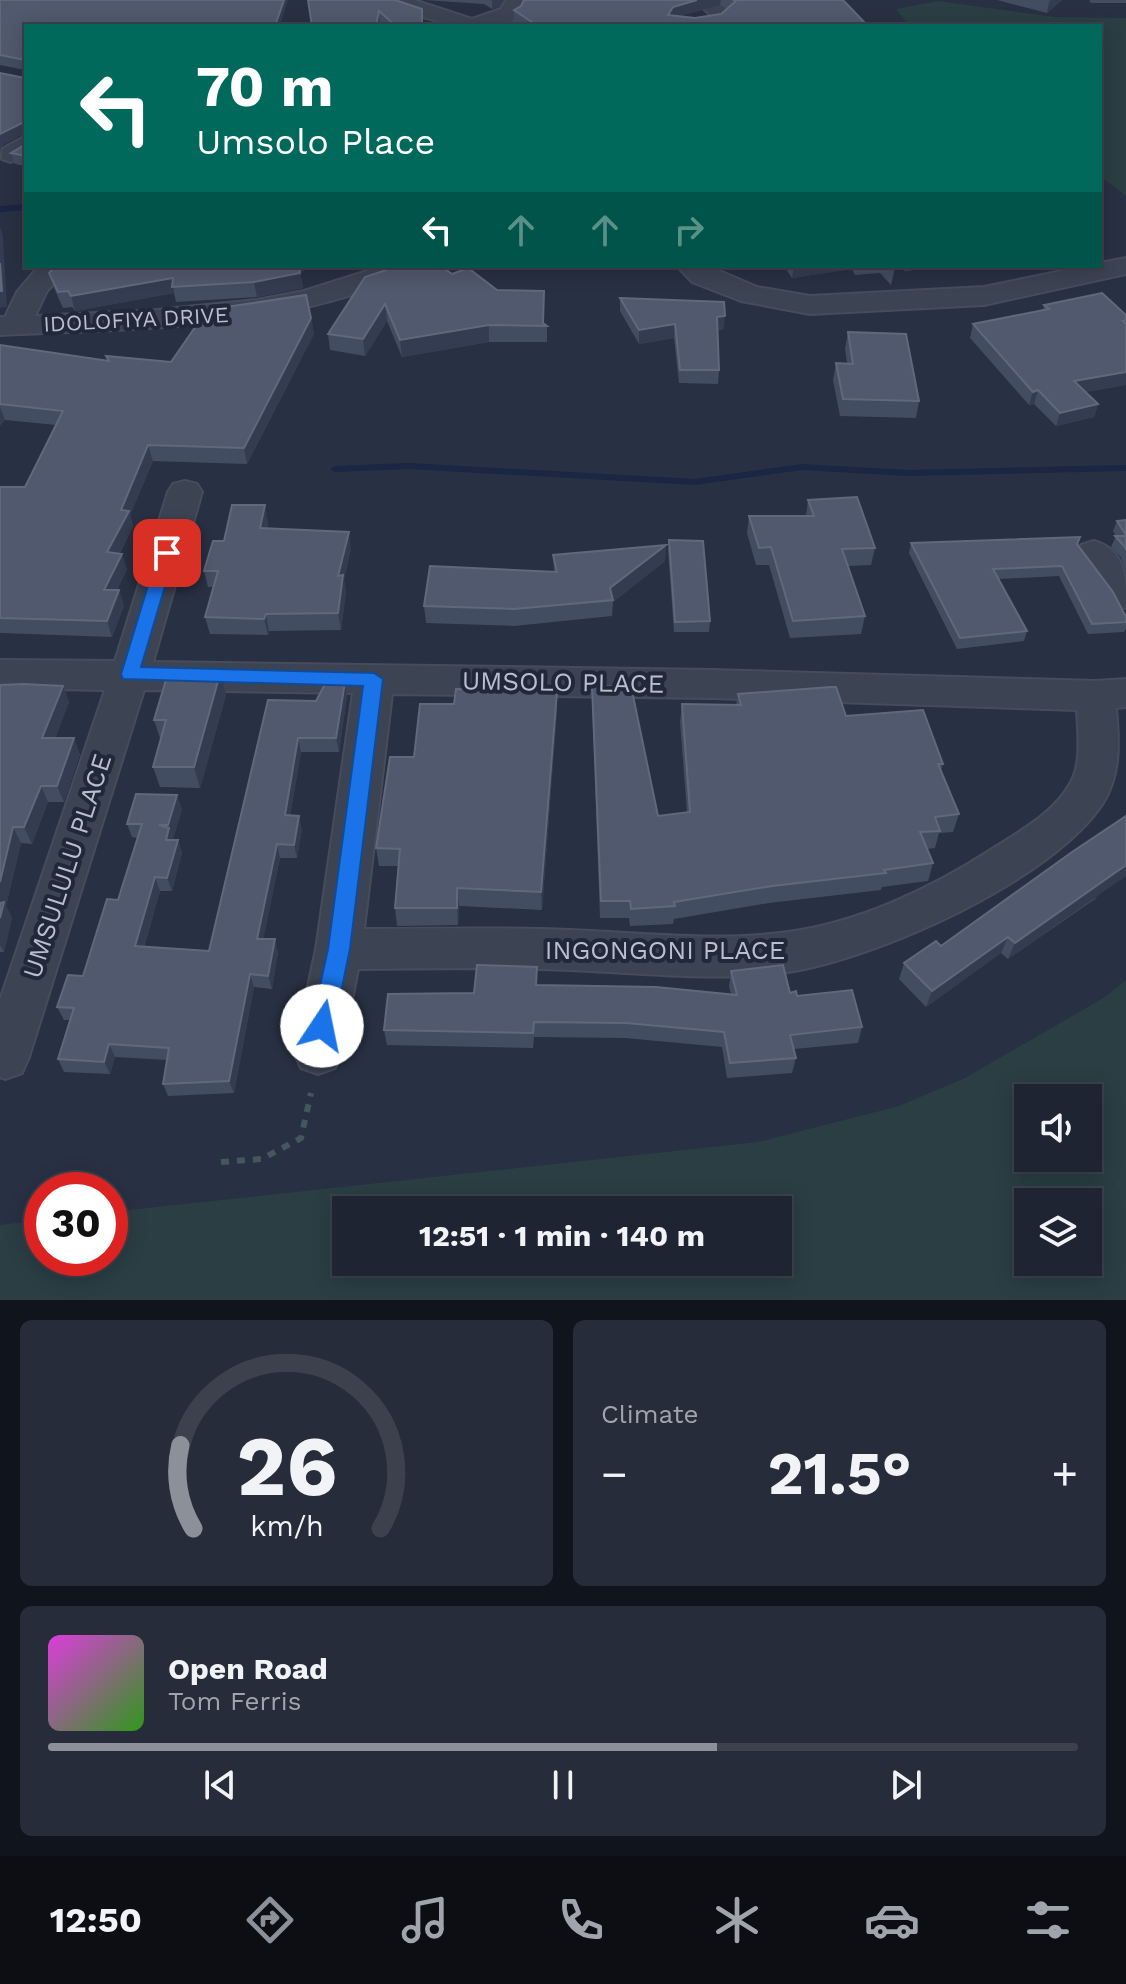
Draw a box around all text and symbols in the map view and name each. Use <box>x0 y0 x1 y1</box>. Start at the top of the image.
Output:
text: 70 m <box>196 54 333 120</box>
icon: left <box>64 56 168 160</box>
text: Umsolo Place <box>196 121 435 163</box>
icon: left <box>415 208 459 252</box>
icon: ahead <box>499 208 543 252</box>
icon: ahead <box>583 208 627 252</box>
icon: right <box>667 208 711 252</box>
street label: IDOLOFIYA DRIVE <box>43 302 229 337</box>
pin <box>133 519 201 587</box>
icon: arrive <box>145 531 189 575</box>
street label: UMSOLO PLACE <box>462 665 664 699</box>
street label: UMSULULU PLACE <box>17 750 117 982</box>
street label: INGONGONI PLACE <box>545 935 785 965</box>
position arrow <box>280 984 364 1068</box>
map controls <box>1014 1084 1102 1276</box>
button: sound <box>1014 1084 1102 1172</box>
speed limit sign: 30 <box>24 1172 128 1276</box>
button: layers <box>1014 1188 1102 1276</box>
text: 12:51 · 1 min · 140 m <box>419 1218 705 1253</box>
text: Climate <box>601 1399 699 1429</box>
text: 26 <box>236 1418 337 1515</box>
text: 21.5° <box>768 1438 911 1509</box>
text: − <box>601 1448 628 1500</box>
text: + <box>1051 1448 1078 1500</box>
text: km/h <box>250 1509 323 1543</box>
text: Open Road <box>168 1651 328 1686</box>
text: Tom Ferris <box>168 1686 301 1716</box>
icon: previous <box>198 1763 242 1807</box>
icon: pause <box>541 1763 585 1807</box>
icon: next <box>884 1763 928 1807</box>
icon: directions <box>242 1892 298 1948</box>
icon: music <box>397 1892 453 1948</box>
icon: phone <box>553 1892 609 1948</box>
icon: climate <box>709 1892 765 1948</box>
icon: car <box>864 1892 920 1948</box>
icon: filters <box>1020 1892 1076 1948</box>
text: 12:50 <box>50 1899 142 1941</box>

